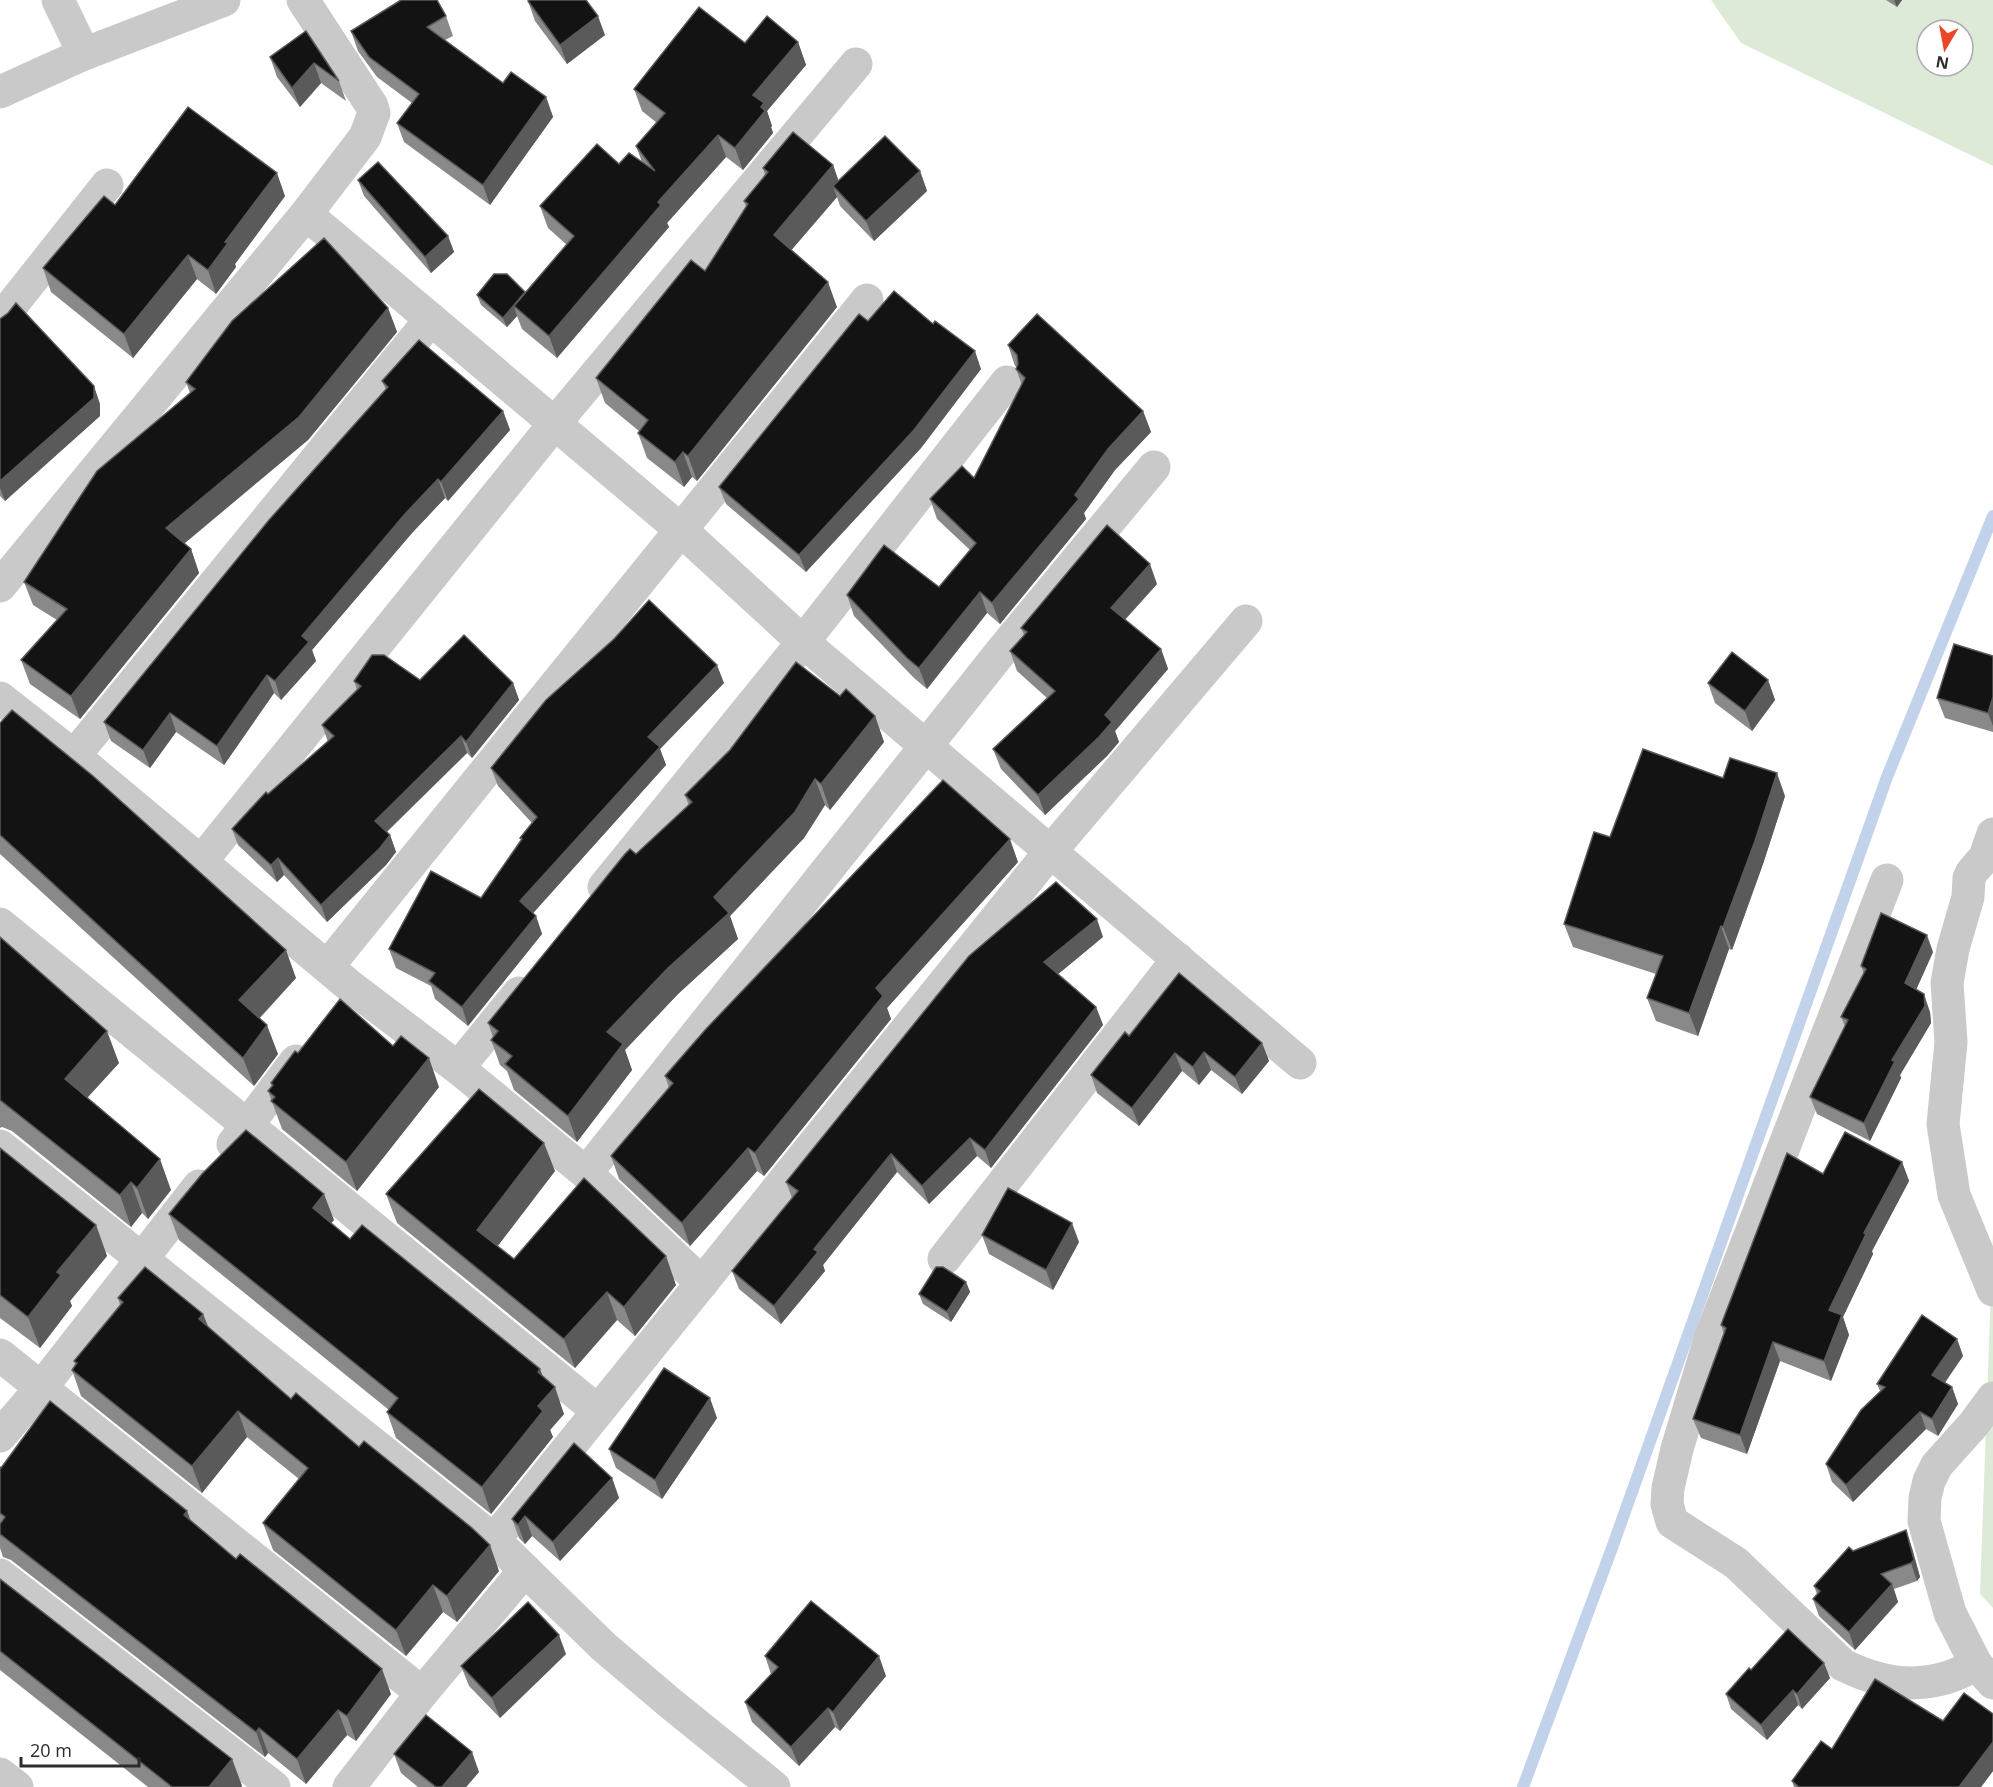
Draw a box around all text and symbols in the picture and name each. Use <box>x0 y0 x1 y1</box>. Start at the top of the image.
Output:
north arrow <box>1915 18 1975 78</box>
text: N <box>1934 51 1951 75</box>
scale bar <box>21 1730 140 1768</box>
text: 20 m <box>30 1738 72 1762</box>

